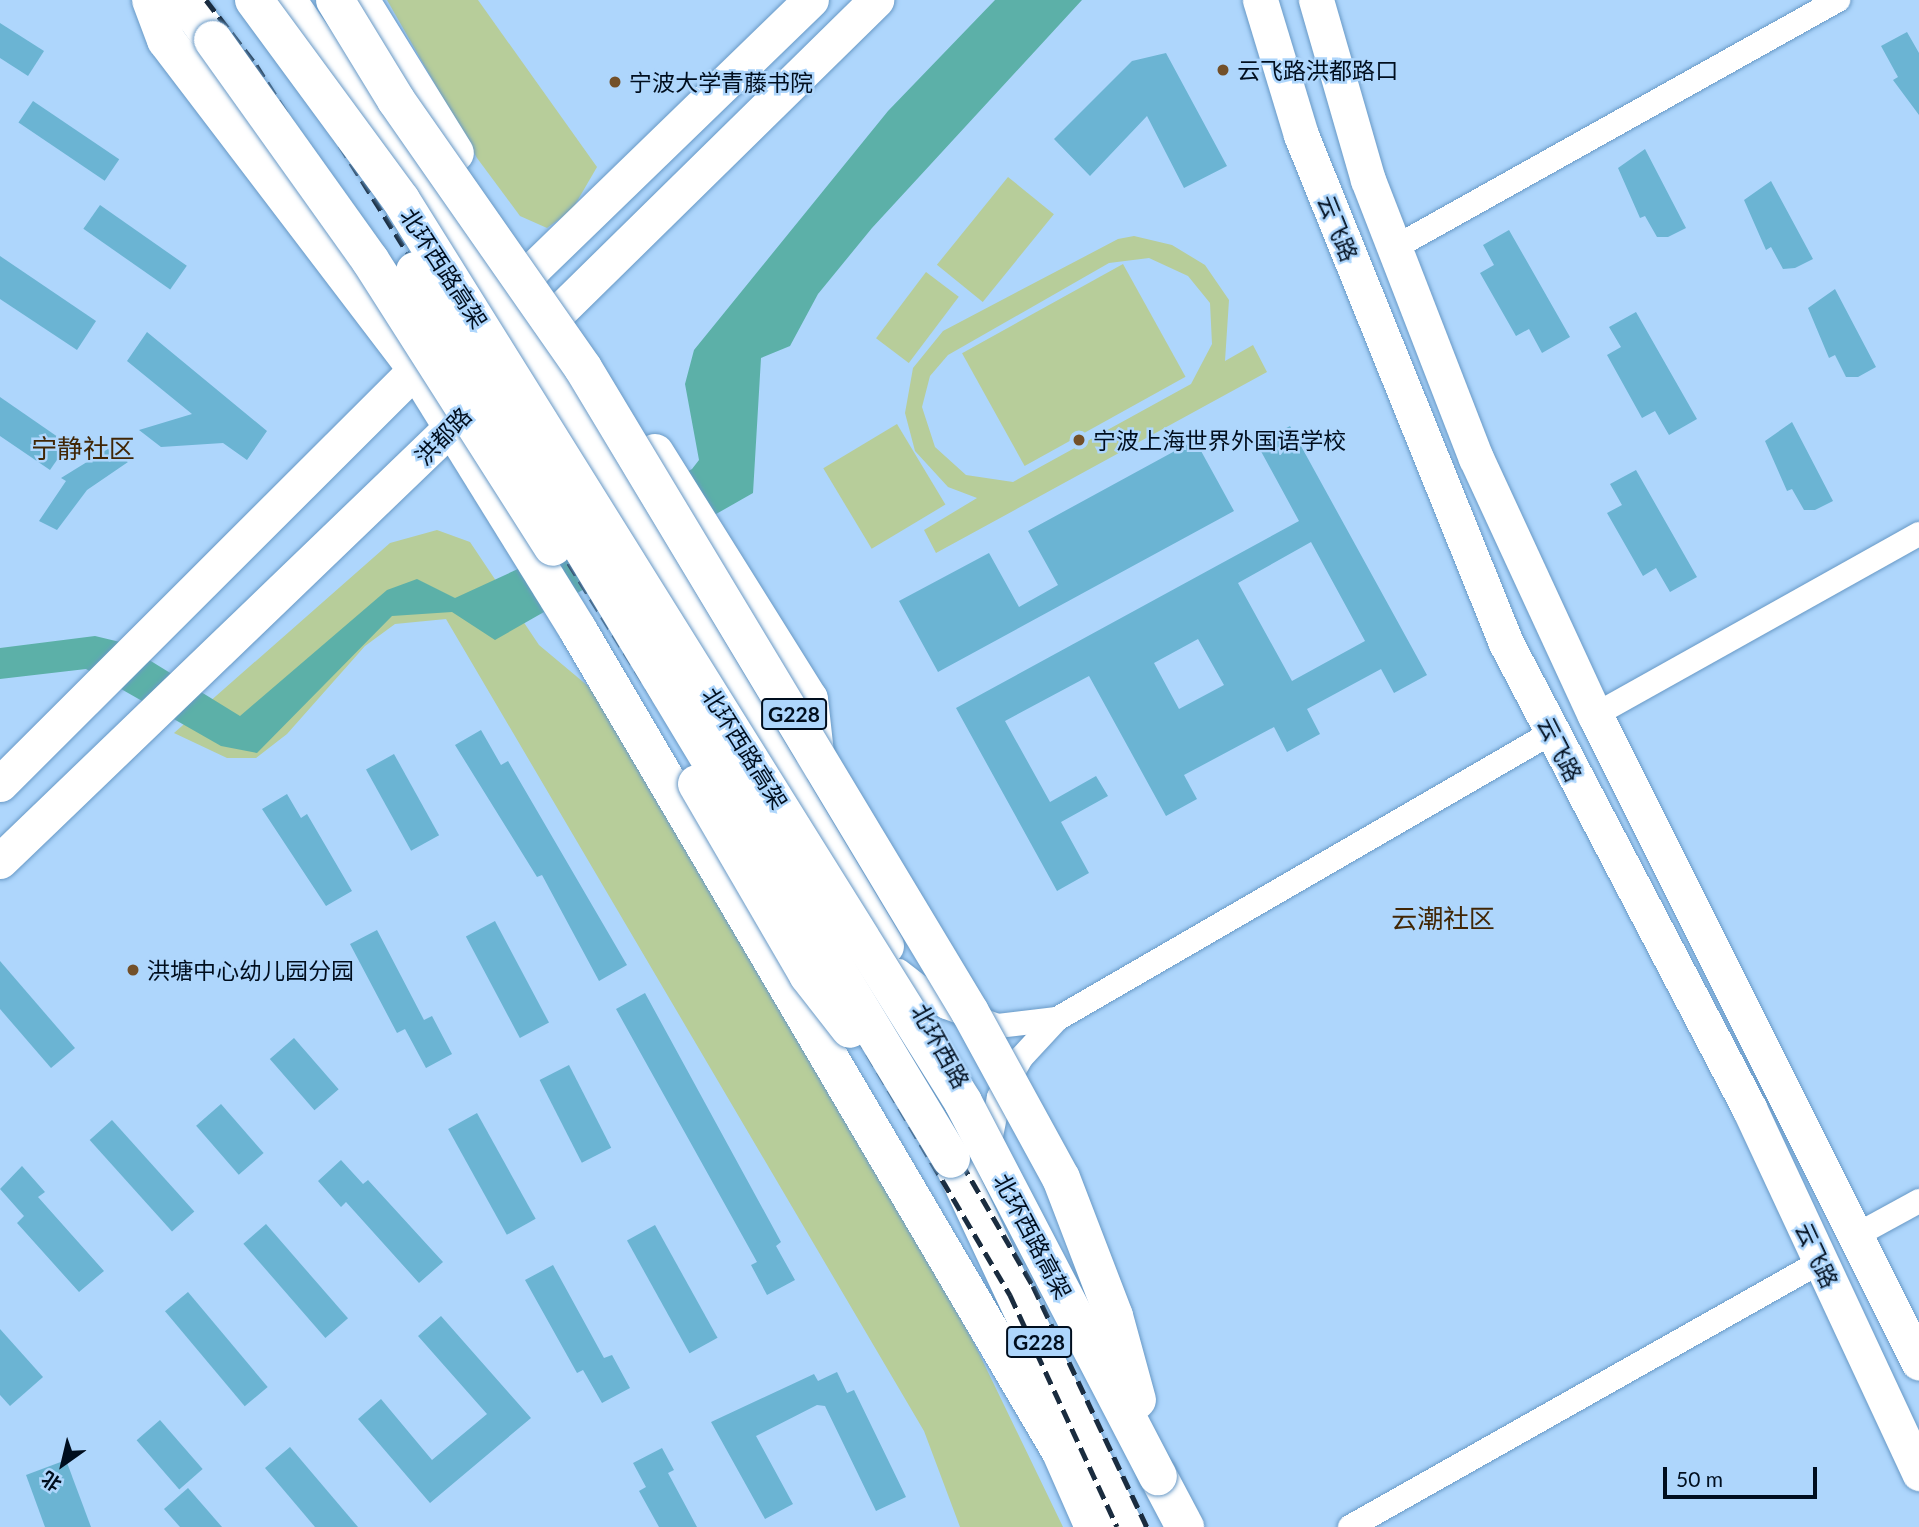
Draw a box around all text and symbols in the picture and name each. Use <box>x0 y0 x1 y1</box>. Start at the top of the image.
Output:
place label: 云飞路洪都路口 <box>1237 56 1398 84</box>
marker: 云飞路洪都路口 <box>1215 62 1231 78</box>
place label: 宁波大学青藤书院 <box>629 68 813 96</box>
marker: 宁波大学青藤书院 <box>607 74 623 90</box>
street label: 云飞路 <box>1312 191 1364 265</box>
street label: 北环西路高架 <box>395 203 493 333</box>
street label: 洪都路 <box>409 402 477 470</box>
place label: 宁波上海世界外国语学校 <box>1093 426 1346 454</box>
marker: 宁波上海世界外国语学校 <box>1071 432 1087 448</box>
district label: 宁静社区 <box>31 433 135 465</box>
street label: 北环西路高架 <box>697 682 793 814</box>
road number: G228 <box>761 696 827 732</box>
street label: 云飞路 <box>1532 712 1588 786</box>
district label: 云潮社区 <box>1391 903 1495 935</box>
place label: 洪塘中心幼儿园分园 <box>147 956 354 984</box>
marker: 洪塘中心幼儿园分园 <box>125 962 141 978</box>
street label: 北环西路 <box>907 999 975 1093</box>
street label: 北环西路高架 <box>988 1169 1078 1303</box>
street label: 云飞路 <box>1790 1218 1844 1292</box>
road number: G228 <box>1006 1324 1072 1360</box>
north arrow <box>28 1429 98 1499</box>
scale bar <box>1667 1454 1821 1498</box>
text: 50 m <box>1676 1466 1723 1491</box>
text: 北 <box>37 1467 65 1497</box>

